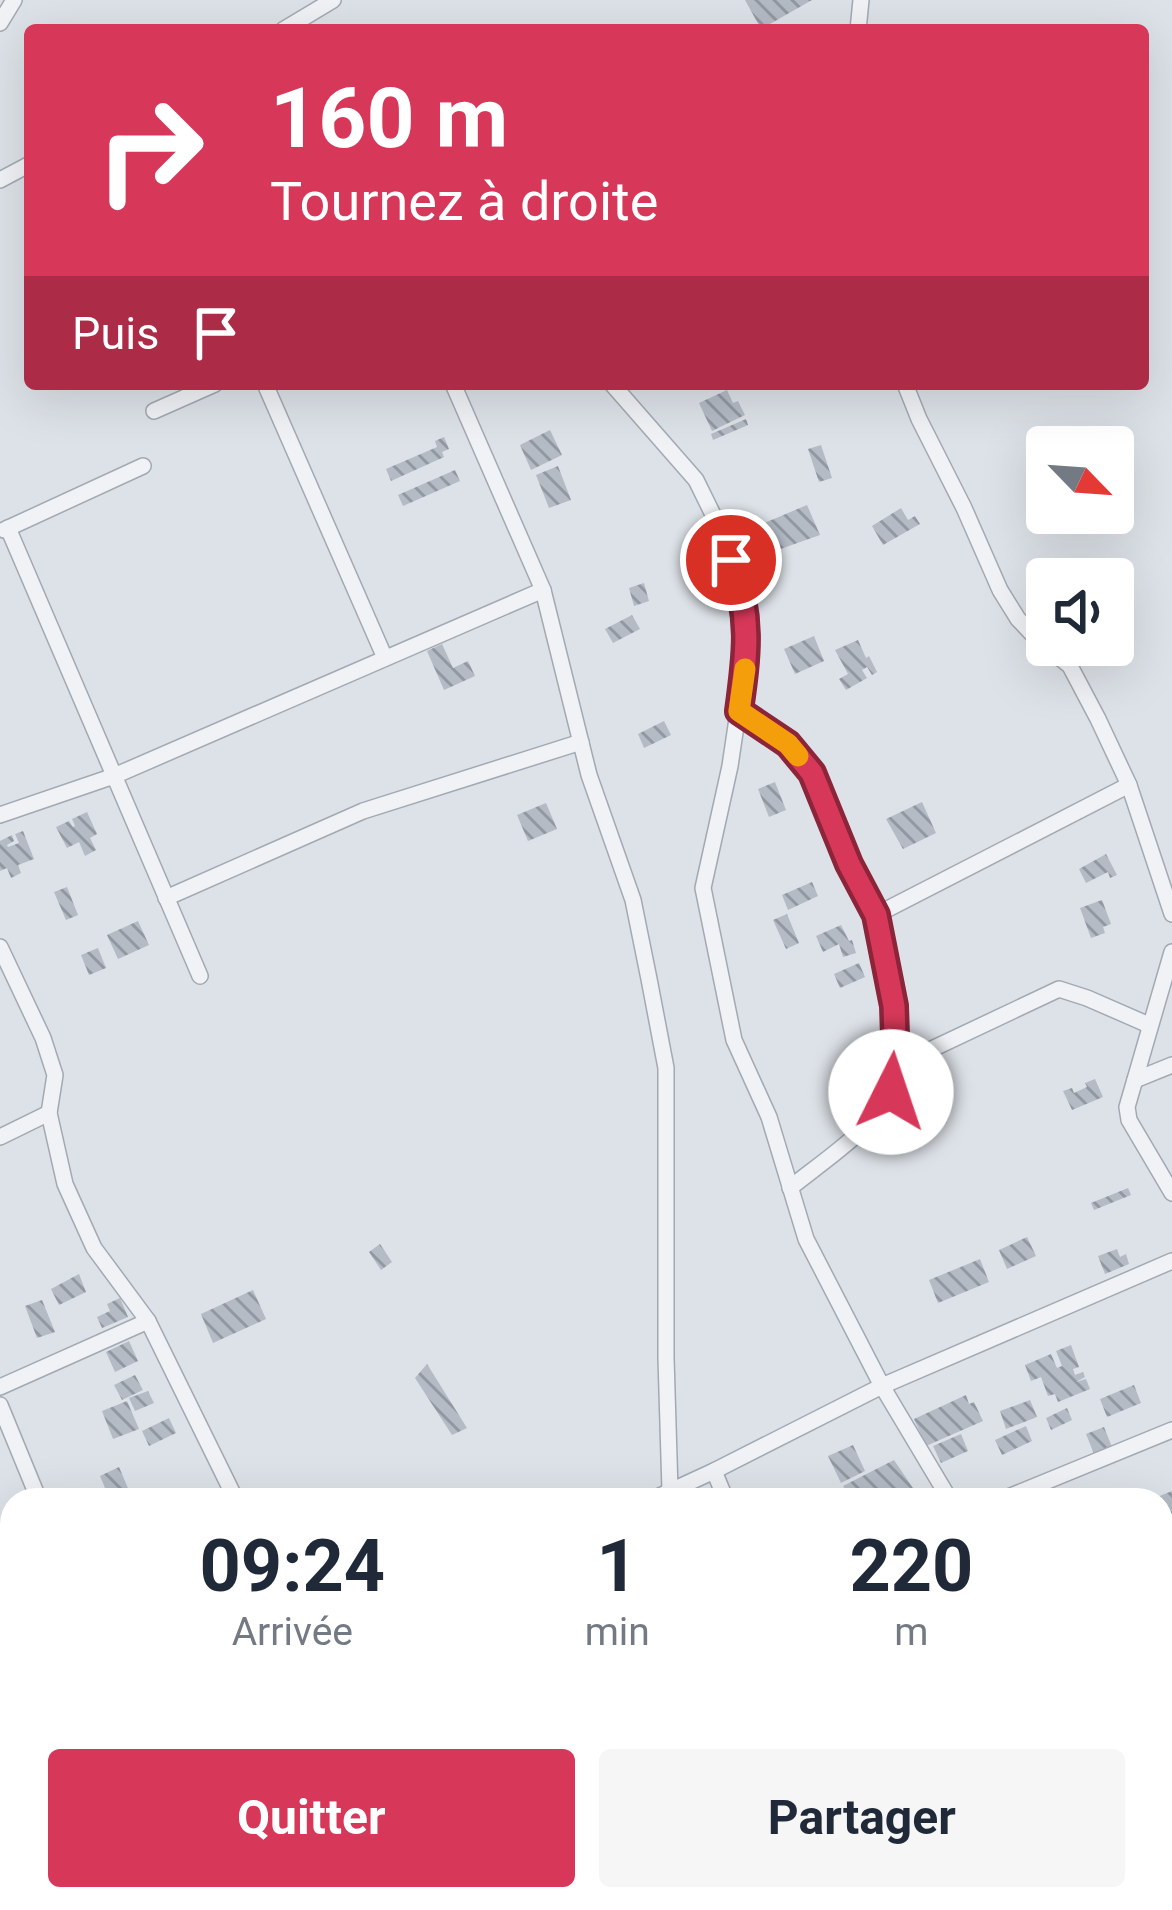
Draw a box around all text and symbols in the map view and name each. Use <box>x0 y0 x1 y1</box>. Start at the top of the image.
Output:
text: 160 m <box>270 69 508 168</box>
icon: right <box>72 72 228 228</box>
text: Tournez à droite <box>270 170 658 233</box>
icon: arrive <box>183 300 249 366</box>
text: Puis <box>72 307 159 360</box>
north arrow <box>1026 426 1134 534</box>
map controls <box>1026 426 1134 666</box>
pin <box>680 509 782 611</box>
icon: arrive <box>698 527 764 593</box>
button: sound <box>1026 558 1134 666</box>
position arrow <box>828 1029 954 1155</box>
text: 09:24 <box>200 1524 385 1609</box>
text: 1 <box>597 1524 638 1609</box>
text: 220 <box>849 1524 973 1609</box>
text: Arrivée <box>232 1609 353 1655</box>
text: min <box>585 1609 650 1655</box>
text: m <box>894 1609 929 1655</box>
button: Quitter <box>48 1749 575 1887</box>
button: Partager <box>599 1749 1125 1887</box>

